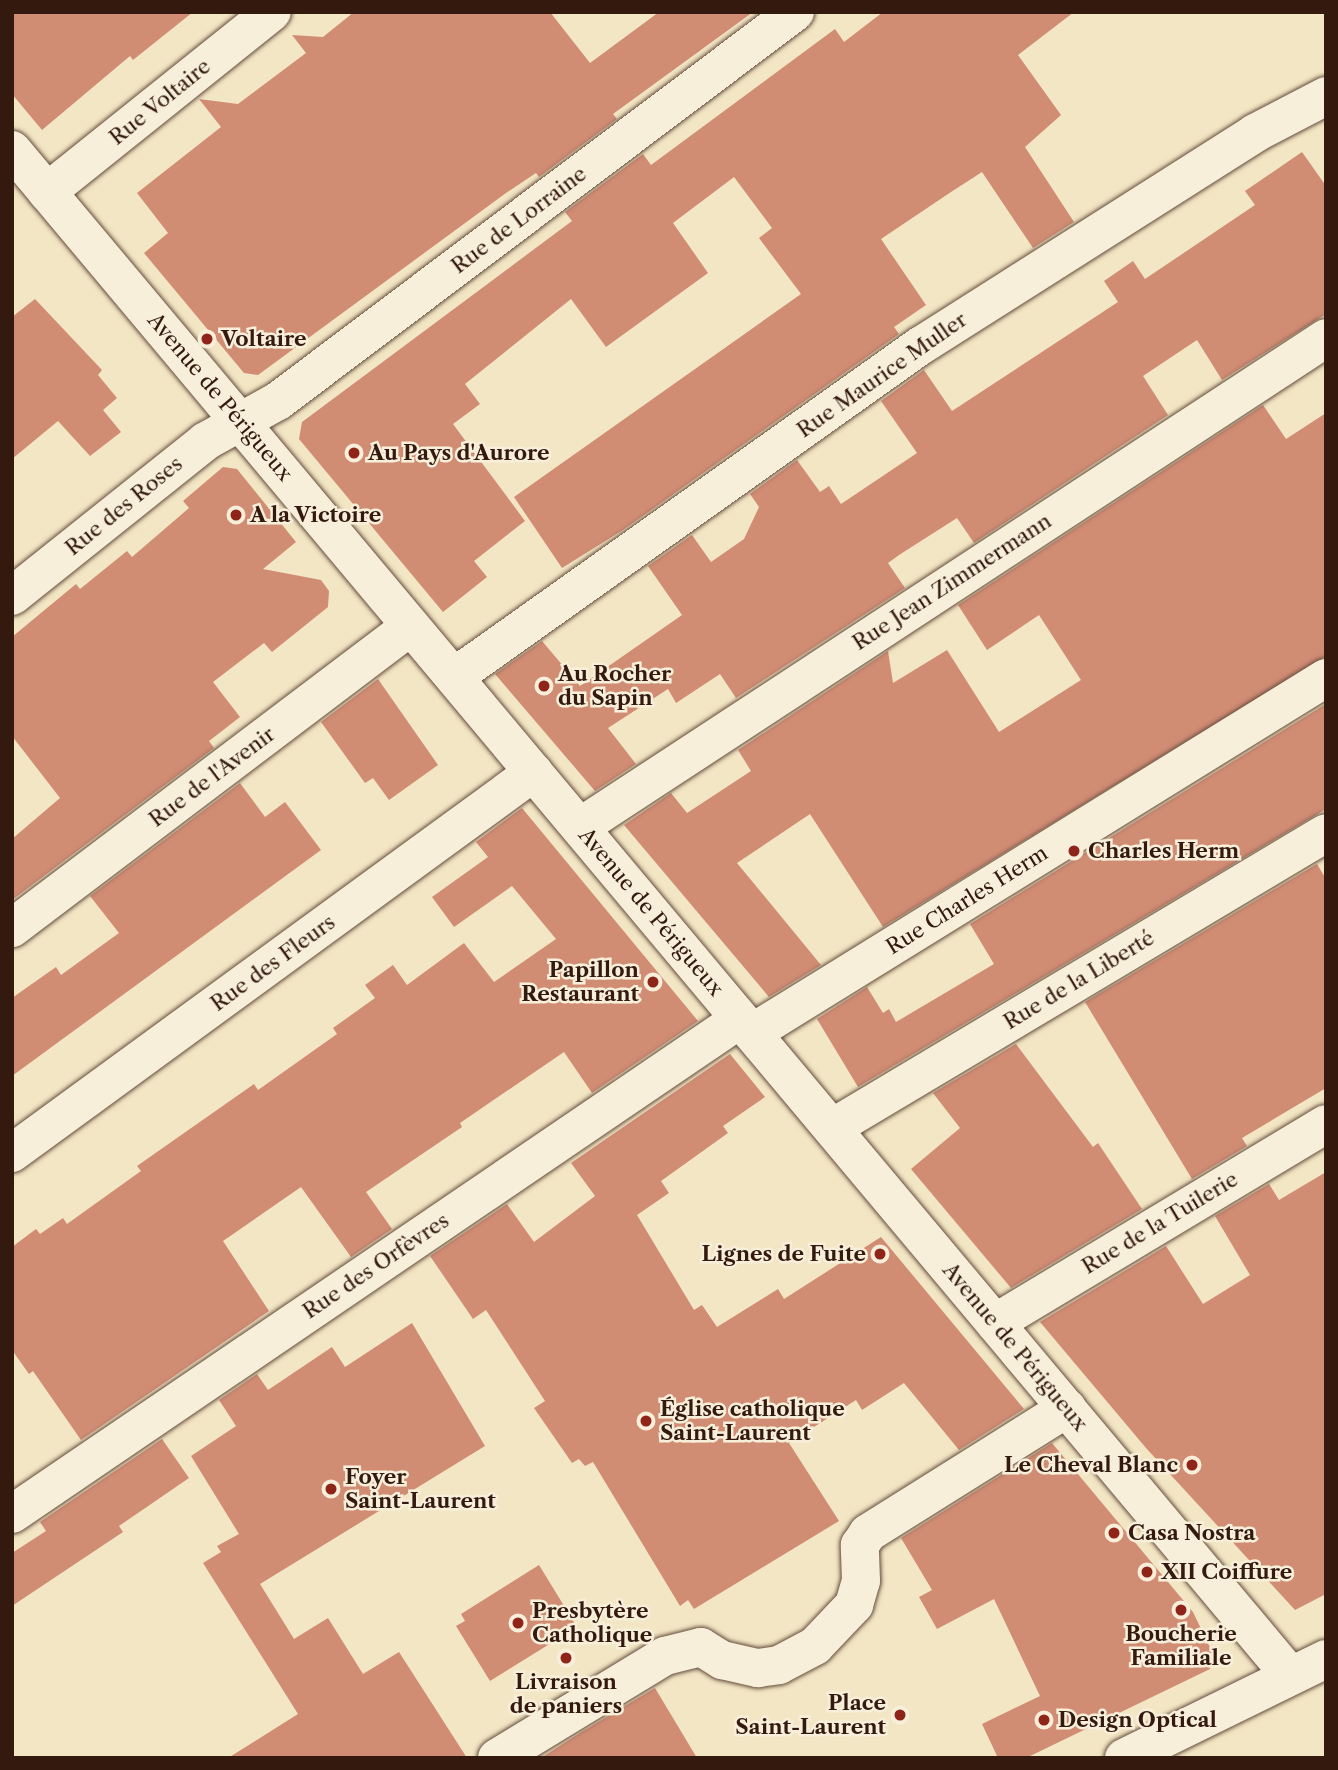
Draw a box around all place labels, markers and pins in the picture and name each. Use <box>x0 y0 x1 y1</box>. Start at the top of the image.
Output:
place label: Voltaire <box>221 326 307 352</box>
marker: Voltaire <box>199 331 215 347</box>
place label: Au Pays d'Aurore <box>368 440 550 466</box>
marker: Au Pays d'Aurore <box>346 445 362 461</box>
place label: A la Victoire <box>250 502 383 528</box>
marker: A la Victoire <box>228 507 244 523</box>
place label: Au Rocher du Sapin <box>558 661 671 711</box>
marker: Au Rocher du Sapin <box>536 678 552 694</box>
place label: Charles Herm <box>1088 838 1239 864</box>
marker: Charles Herm <box>1066 843 1082 859</box>
place label: Papillon Restaurant <box>521 957 639 1007</box>
marker: Papillon Restaurant <box>645 974 661 990</box>
place label: Lignes de Fuite <box>701 1241 866 1267</box>
marker: Lignes de Fuite <box>872 1246 888 1262</box>
place label: Église catholique Saint-Laurent <box>660 1396 845 1446</box>
marker: Église catholique Saint-Laurent <box>638 1413 654 1429</box>
place label: Le Cheval Blanc <box>1004 1452 1178 1478</box>
marker: Le Cheval Blanc <box>1184 1457 1200 1473</box>
place label: Foyer Saint-Laurent <box>345 1464 496 1514</box>
marker: Foyer Saint-Laurent <box>323 1481 339 1497</box>
place label: Casa Nostra <box>1128 1520 1256 1546</box>
marker: Casa Nostra <box>1106 1525 1122 1541</box>
place label: XII Coiffure <box>1161 1559 1292 1585</box>
marker: XII Coiffure <box>1139 1564 1155 1580</box>
place label: Presbytère Catholique <box>532 1598 652 1648</box>
marker: Boucherie Familiale <box>1173 1602 1189 1618</box>
marker: Presbytère Catholique <box>510 1615 526 1631</box>
place label: Boucherie Familiale <box>1125 1621 1237 1671</box>
marker: Livraison de paniers <box>558 1650 574 1666</box>
place label: Livraison de paniers <box>510 1669 622 1719</box>
place label: Place Saint-Laurent <box>735 1690 886 1740</box>
marker: Place Saint-Laurent <box>892 1707 908 1723</box>
place label: Design Optical <box>1058 1707 1217 1733</box>
marker: Design Optical <box>1036 1712 1052 1728</box>

